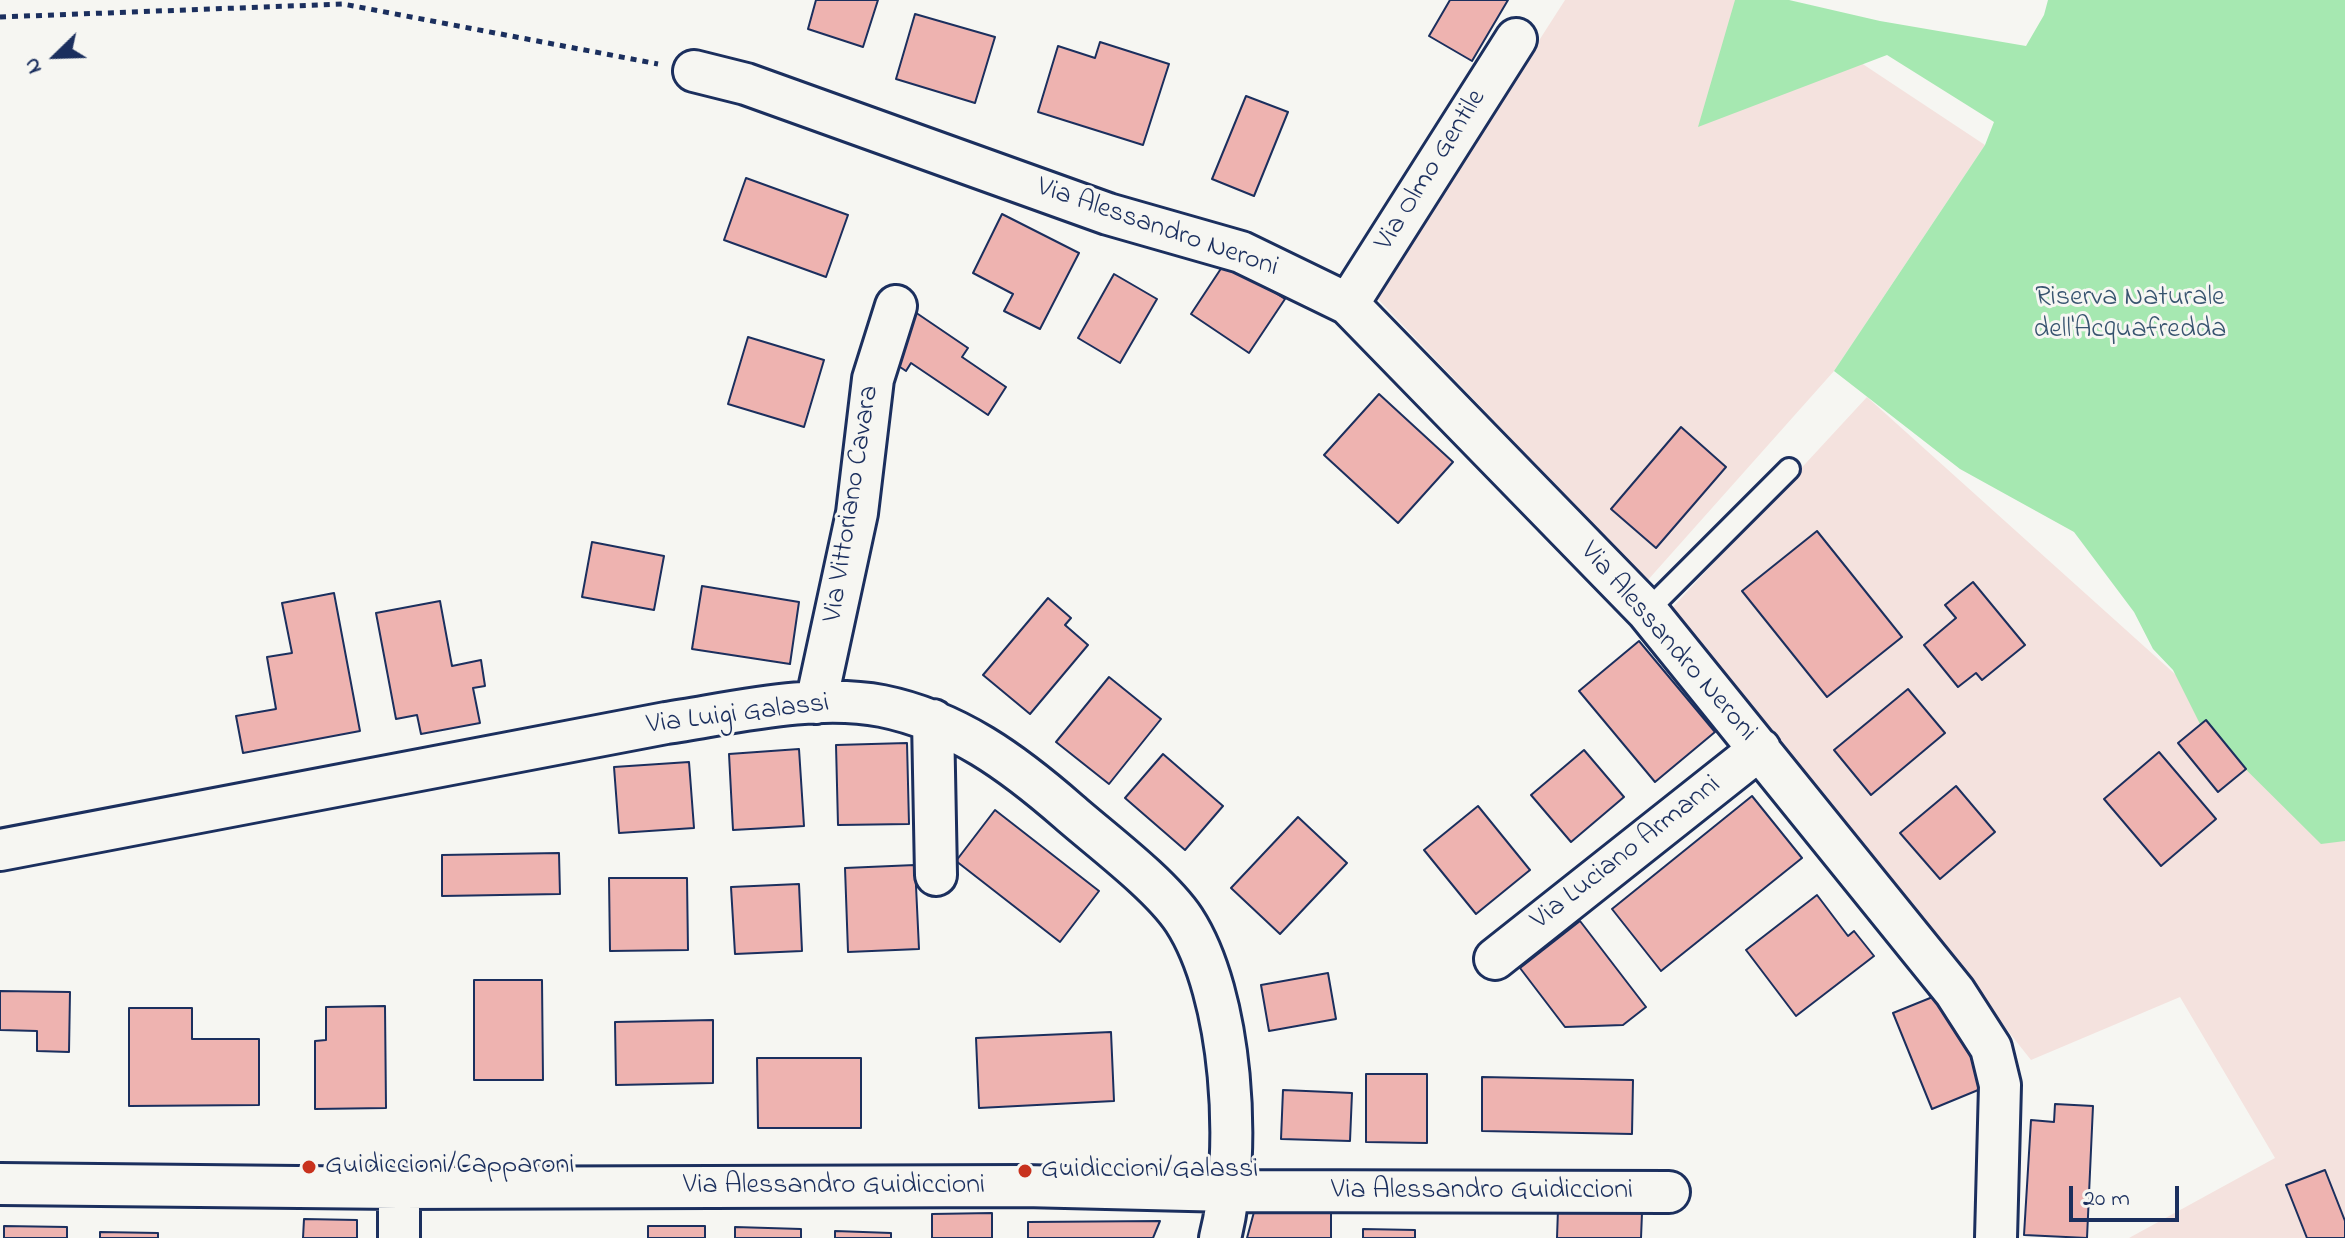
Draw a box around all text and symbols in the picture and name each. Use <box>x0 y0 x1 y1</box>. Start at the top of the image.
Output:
north arrow <box>16 16 96 96</box>
text: N <box>16 52 52 78</box>
street label: Via Olmo Gentile <box>1369 84 1495 258</box>
street label: Via Alessandro Neroni <box>1032 172 1282 286</box>
park label: Riserva Naturale dell'Acquafredda <box>2034 282 2226 348</box>
street label: Via Vittoriano Cavara <box>818 383 888 625</box>
street label: Via Alessandro Neroni <box>1571 536 1763 750</box>
street label: Via Luigi Galassi <box>645 688 831 744</box>
street label: Via Luciano Armanni <box>1525 770 1729 938</box>
place label: Guidiccioni/Capparoni <box>325 1150 574 1184</box>
place label: Guidiccioni/Galassi <box>1041 1154 1258 1188</box>
marker: Guidiccioni/Capparoni <box>300 1158 318 1176</box>
marker: Guidiccioni/Galassi <box>1016 1162 1034 1180</box>
street label: Via Alessandro Guidiccioni <box>683 1170 985 1204</box>
scale bar <box>2073 1170 2183 1220</box>
street label: Via Alessandro Guidiccioni <box>1331 1175 1633 1209</box>
text: 20 m <box>2083 1182 2130 1217</box>

